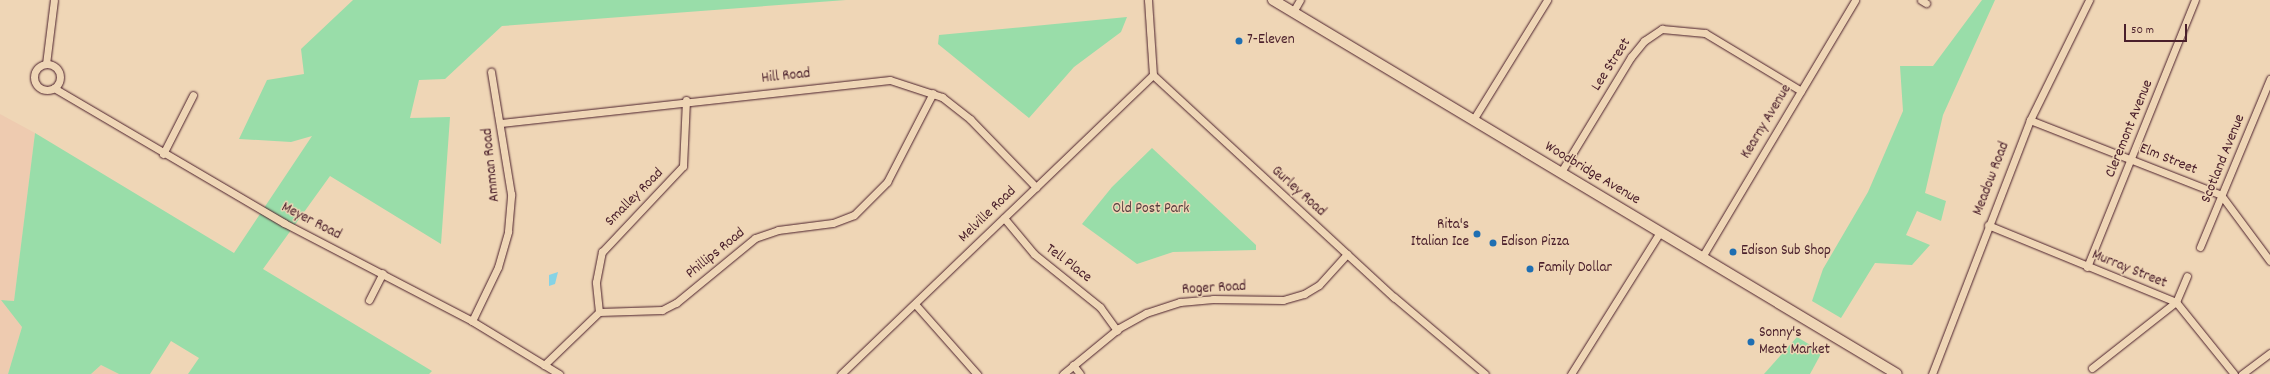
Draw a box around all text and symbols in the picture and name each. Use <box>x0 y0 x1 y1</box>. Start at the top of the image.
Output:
scale bar <box>2126 16 2189 42</box>
text: 50 m <box>2131 22 2154 39</box>
place label: 7-Eleven <box>1247 32 1295 50</box>
street label: Lee Street <box>1588 35 1636 95</box>
marker: 7-Eleven <box>1234 36 1244 46</box>
street label: Hill Road <box>761 65 811 89</box>
street label: Cleremont Avenue <box>2102 78 2158 180</box>
street label: Kearny Avenue <box>1738 82 1796 162</box>
street label: Scotland Avenue <box>2198 112 2250 206</box>
street label: Amman Road <box>479 127 505 203</box>
street label: Woodbridge Avenue <box>1541 138 1643 210</box>
street label: Meadow Road <box>1970 140 2014 218</box>
street label: Elm Street <box>2137 140 2199 180</box>
street label: Gurley Road <box>1267 163 1329 221</box>
street label: Smalley Road <box>602 165 668 231</box>
street label: Melville Road <box>955 183 1021 247</box>
street label: Meyer Road <box>278 199 344 245</box>
park label: Old Post Park <box>1113 201 1189 219</box>
place label: Rita's Italian Ice <box>1411 216 1469 251</box>
street label: Phillips Road <box>683 225 749 283</box>
marker: Rita's Italian Ice <box>1472 229 1482 239</box>
place label: Edison Pizza <box>1501 234 1569 252</box>
marker: Edison Pizza <box>1488 238 1498 248</box>
street label: Tell Place <box>1041 241 1095 287</box>
place label: Edison Sub Shop <box>1741 243 1831 261</box>
marker: Edison Sub Shop <box>1728 247 1738 257</box>
street label: Murray Street <box>2089 247 2169 293</box>
place label: Family Dollar <box>1538 260 1612 278</box>
marker: Family Dollar <box>1525 264 1535 274</box>
street label: Roger Road <box>1181 278 1247 300</box>
place label: Sonny's Meat Market <box>1759 324 1830 359</box>
marker: Sonny's Meat Market <box>1746 337 1756 347</box>

